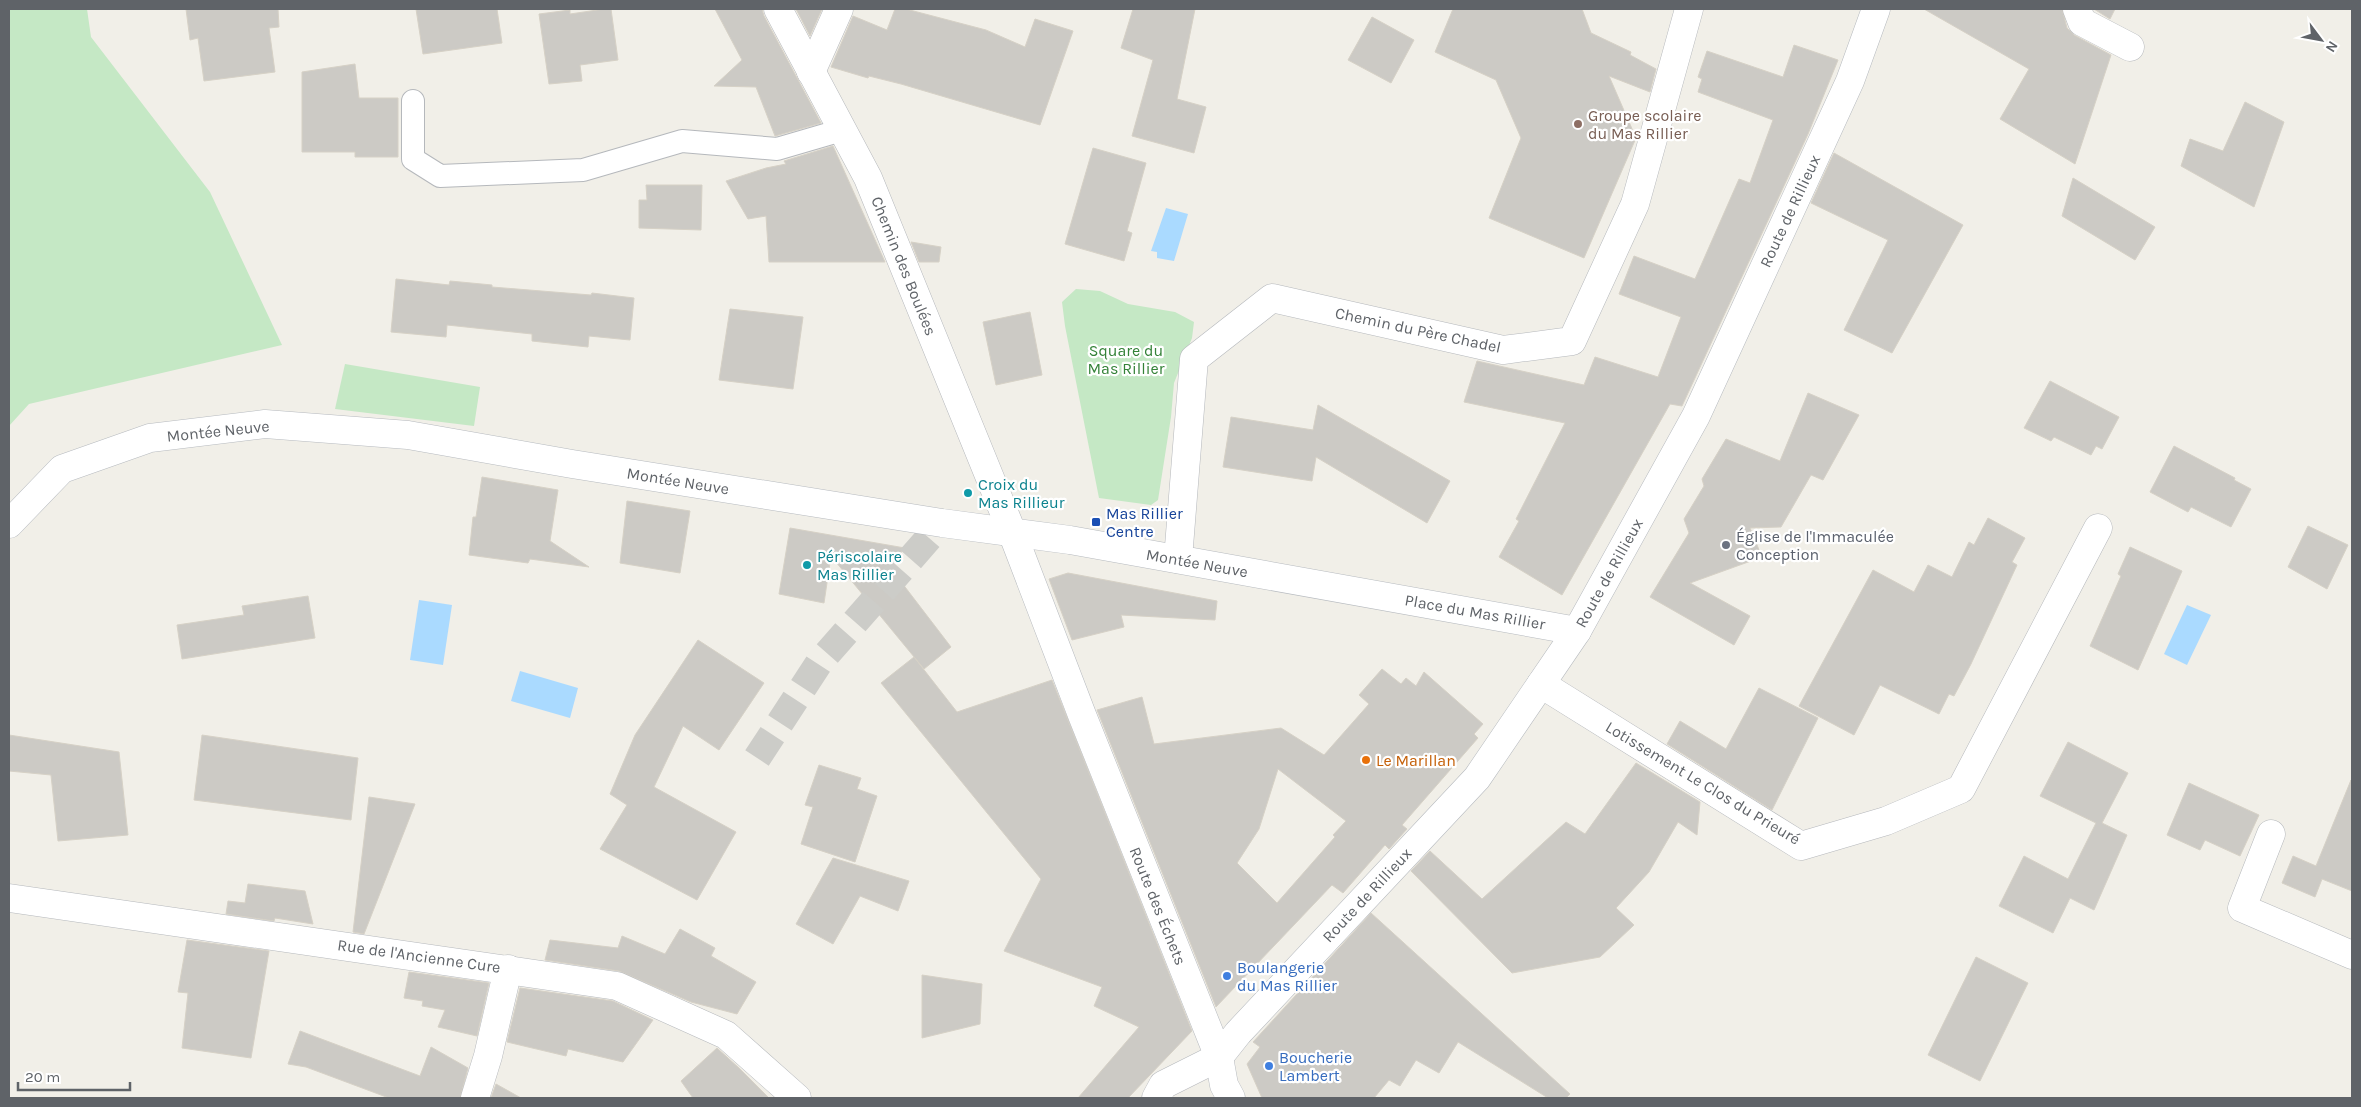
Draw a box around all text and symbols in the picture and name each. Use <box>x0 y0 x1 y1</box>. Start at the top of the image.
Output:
north arrow <box>2296 15 2346 65</box>
text: N <box>2322 38 2341 55</box>
place label: Groupe scolaire du Mas Rillier <box>1588 106 1701 143</box>
marker: Groupe scolaire du Mas Rillier <box>1572 118 1584 130</box>
street label: Route de Rillieux <box>1756 152 1824 270</box>
street label: Chemin des Boulées <box>867 194 941 338</box>
street label: Chemin du Père Chadel <box>1333 303 1503 357</box>
park label: Square du Mas Rillier <box>1088 341 1165 378</box>
street label: Montée Neuve <box>166 416 270 446</box>
street label: Montée Neuve <box>625 464 731 498</box>
place label: Croix du Mas Rillieur <box>978 475 1065 512</box>
marker: Croix du Mas Rillieur <box>962 487 974 499</box>
place label: Mas Rillier Centre <box>1106 504 1183 541</box>
street label: Route de Rillieux <box>1571 515 1647 631</box>
marker: Mas Rillier Centre <box>1090 516 1102 528</box>
place label: Église de l'Immaculée Conception <box>1736 527 1894 564</box>
marker: Église de l'Immaculée Conception <box>1720 539 1732 551</box>
street label: Montée Neuve <box>1144 545 1250 581</box>
place label: Périscolaire Mas Rillier <box>817 547 902 584</box>
marker: Périscolaire Mas Rillier <box>801 559 813 571</box>
street label: Place du Mas Rillier <box>1403 590 1547 634</box>
street label: Lotissement Le Clos du Prieuré <box>1602 717 1804 849</box>
place label: Le Marillan <box>1376 751 1456 770</box>
marker: Le Marillan <box>1360 754 1372 766</box>
street label: Route des Échets <box>1126 844 1190 968</box>
street label: Route de Rillieux <box>1318 844 1416 946</box>
street label: Rue de l'Ancienne Cure <box>336 935 502 977</box>
place label: Boulangerie du Mas Rillier <box>1237 958 1337 995</box>
marker: Boulangerie du Mas Rillier <box>1221 970 1233 982</box>
place label: Boucherie Lambert <box>1279 1048 1352 1085</box>
scale bar <box>18 1060 130 1092</box>
marker: Boucherie Lambert <box>1263 1060 1275 1072</box>
text: 20 m <box>25 1068 60 1086</box>

